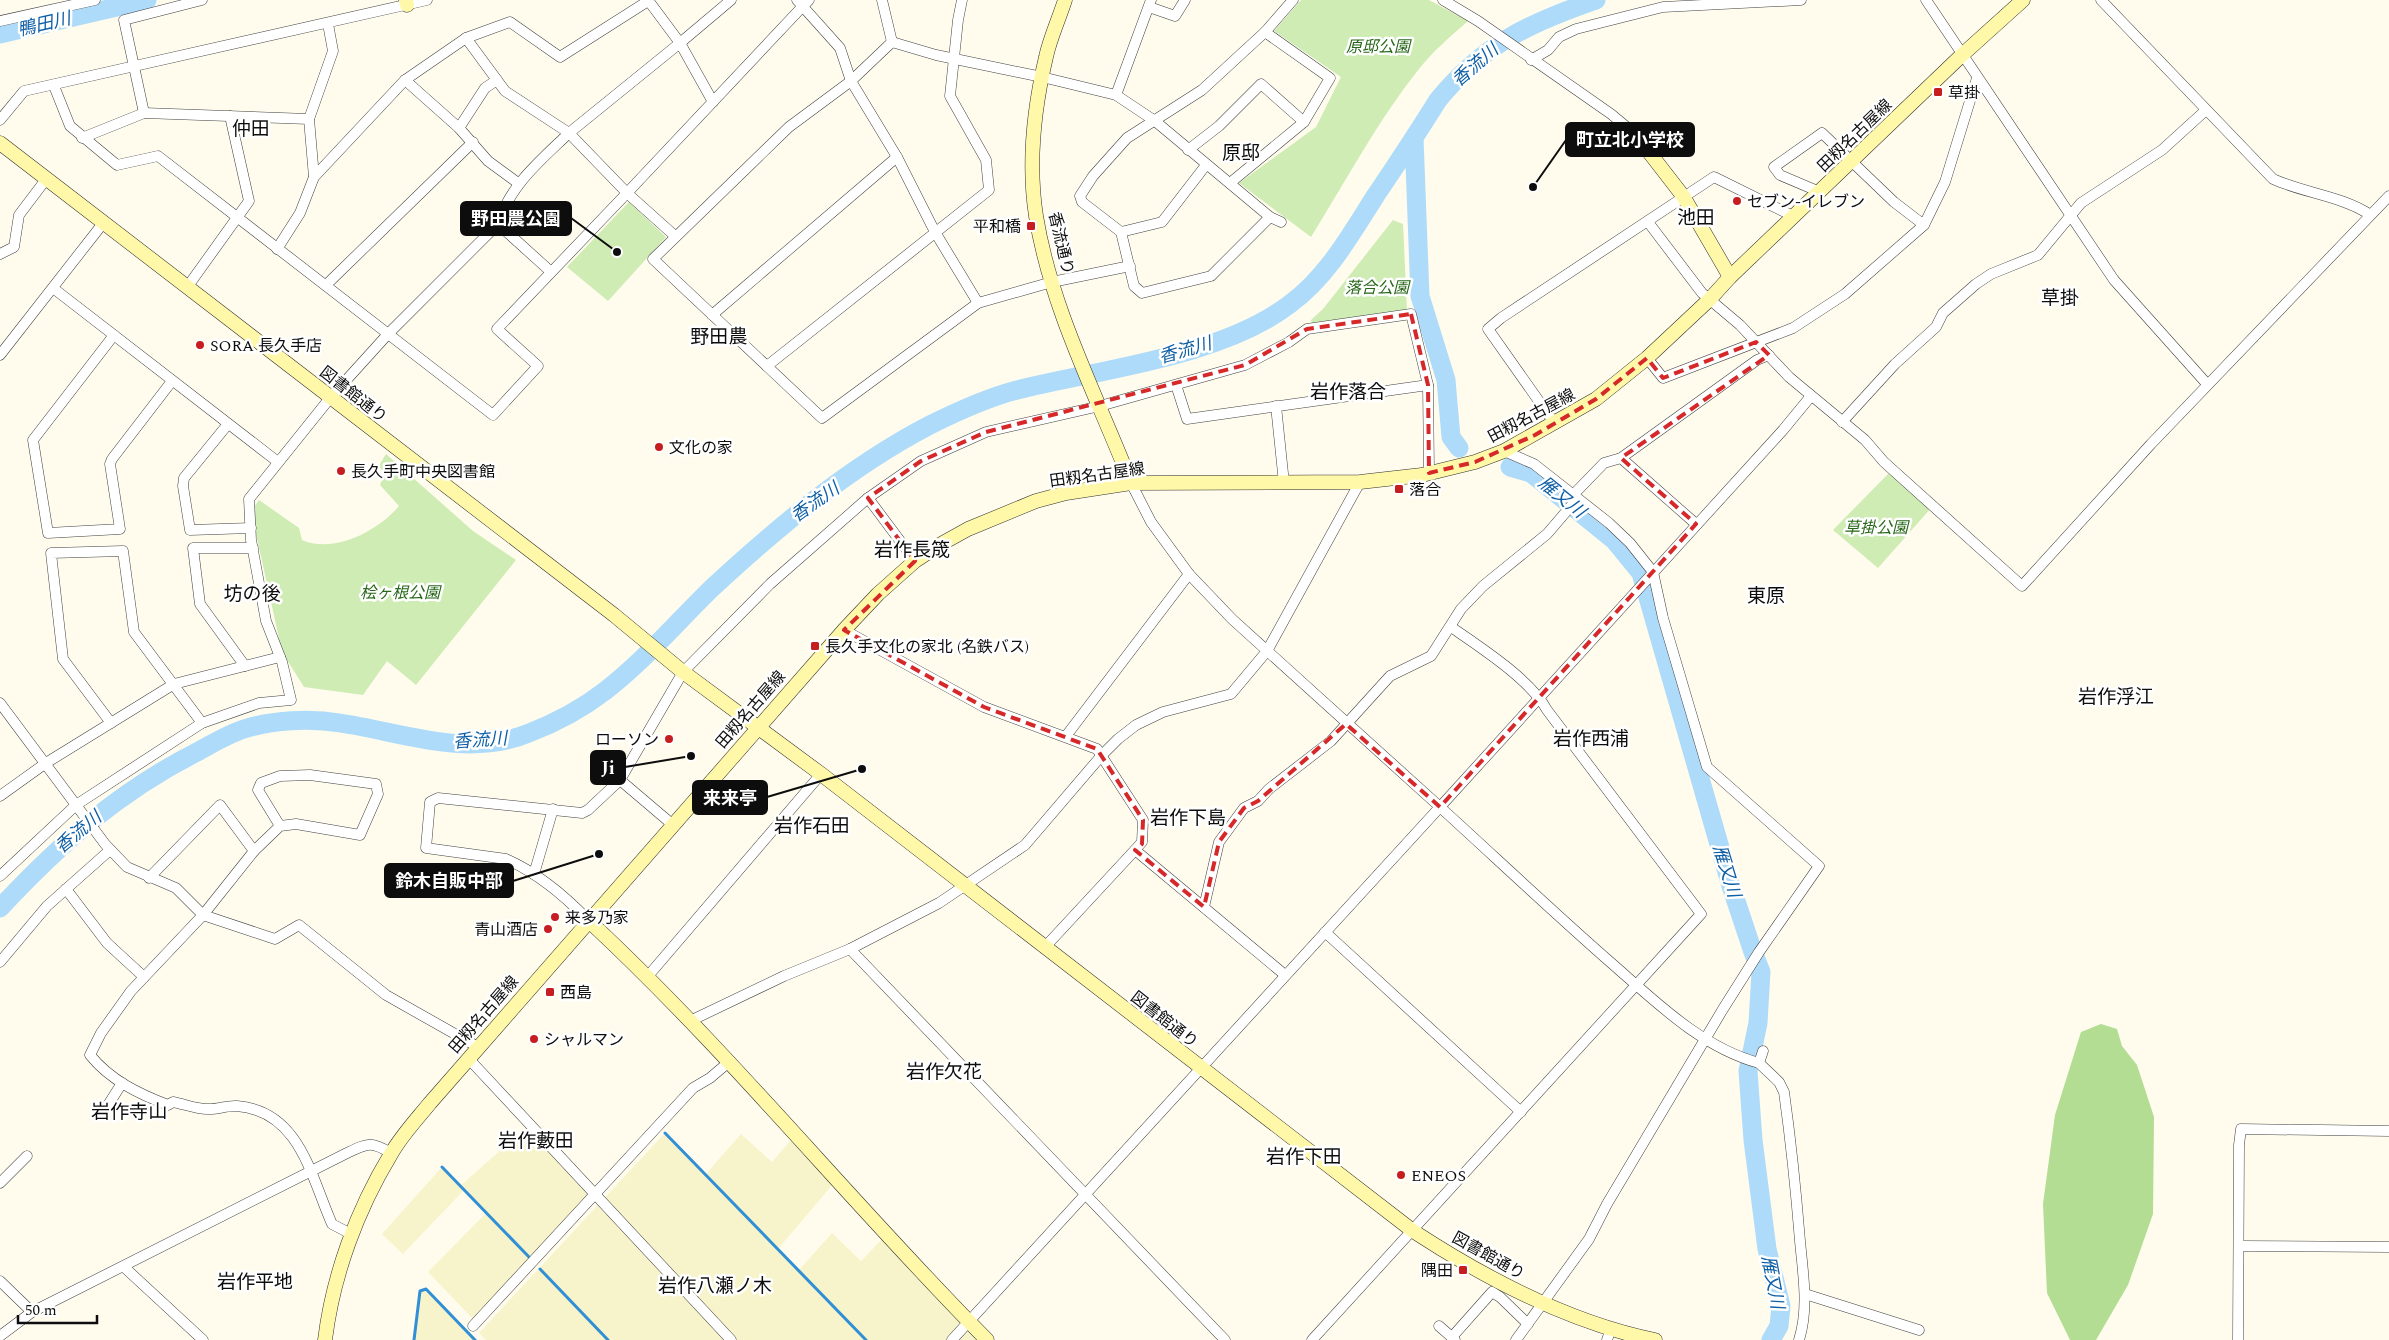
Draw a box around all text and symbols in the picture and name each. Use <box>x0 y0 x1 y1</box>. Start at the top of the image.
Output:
water label: 鴨田川 <box>15 5 75 44</box>
park label: 原邸公園 <box>1346 35 1412 59</box>
water label: 香流川 <box>1446 36 1506 93</box>
place label: 草掛 <box>1948 81 1980 105</box>
marker: 草掛 <box>1932 86 1944 98</box>
street label: 田籾名古屋線 <box>1812 94 1898 178</box>
district label: 仲田 <box>232 115 270 144</box>
callout: 町立北小学校 <box>1566 123 1694 156</box>
text: 町立北小学校 <box>1576 127 1684 154</box>
district label: 原邸 <box>1222 139 1260 168</box>
place label: セブン-イレブン <box>1747 190 1865 214</box>
marker: セブン-イレブン <box>1731 195 1743 207</box>
callout: 野田農公園 <box>461 202 571 235</box>
district label: 池田 <box>1677 204 1715 233</box>
text: 野田農公園 <box>471 206 561 233</box>
street label: 香流通り <box>1042 209 1080 277</box>
place label: 平和橋 <box>973 215 1021 239</box>
marker: 平和橋 <box>1025 220 1037 232</box>
park label: 落合公園 <box>1345 276 1411 300</box>
district label: 草掛 <box>2041 284 2079 313</box>
district label: 野田農 <box>690 323 748 352</box>
water label: 香流川 <box>1155 330 1217 371</box>
place label: SORA 長久手店 <box>210 334 322 358</box>
marker: SORA 長久手店 <box>194 339 206 351</box>
street label: 図書館通り <box>314 361 392 429</box>
district label: 岩作落合 <box>1310 378 1386 407</box>
street label: 田籾名古屋線 <box>1483 383 1579 449</box>
place label: 文化の家 <box>669 436 733 460</box>
marker: 文化の家 <box>653 441 665 453</box>
street label: 田籾名古屋線 <box>1048 456 1146 494</box>
place label: 長久手町中央図書館 <box>351 460 495 484</box>
marker: 長久手町中央図書館 <box>335 465 347 477</box>
water label: 雁又川 <box>1532 470 1593 526</box>
water label: 香流川 <box>785 475 847 529</box>
place label: 落合 <box>1409 478 1441 502</box>
marker: 落合 <box>1393 483 1405 495</box>
park label: 草掛公園 <box>1844 516 1910 540</box>
district label: 岩作長筬 <box>874 536 950 565</box>
district label: 坊の後 <box>223 580 281 609</box>
park label: 桧ヶ根公園 <box>360 581 442 605</box>
district label: 東原 <box>1747 582 1785 611</box>
place label: 長久手文化の家北 (名鉄バス) <box>825 635 1029 659</box>
marker: 長久手文化の家北 (名鉄バス) <box>809 640 821 652</box>
street label: 田籾名古屋線 <box>710 666 791 754</box>
district label: 岩作浮江 <box>2078 683 2154 712</box>
water label: 香流川 <box>452 725 510 756</box>
district label: 岩作西浦 <box>1553 725 1629 754</box>
place label: ローソン <box>595 728 659 752</box>
marker: ローソン <box>663 733 675 745</box>
callout: Ji <box>591 751 625 784</box>
text: Ji <box>601 755 615 782</box>
callout: 来来亭 <box>693 781 767 814</box>
text: 来来亭 <box>703 785 757 812</box>
water label: 香流川 <box>49 803 109 860</box>
district label: 岩作下島 <box>1150 804 1226 833</box>
district label: 岩作石田 <box>774 812 850 841</box>
water label: 雁又川 <box>1706 841 1748 903</box>
callout: 鈴木自販中部 <box>385 864 513 897</box>
text: 鈴木自販中部 <box>395 868 503 895</box>
place label: 来多乃家 <box>565 906 629 930</box>
marker: 来多乃家 <box>549 911 561 923</box>
place label: 青山酒店 <box>474 918 538 942</box>
marker: 青山酒店 <box>542 923 554 935</box>
street label: 田籾名古屋線 <box>443 971 524 1059</box>
place label: 西島 <box>560 981 592 1005</box>
marker: 西島 <box>544 986 556 998</box>
street label: 図書館通り <box>1125 986 1203 1054</box>
place label: シャルマン <box>544 1028 624 1052</box>
marker: シャルマン <box>528 1033 540 1045</box>
district label: 岩作欠花 <box>906 1058 982 1087</box>
district label: 岩作寺山 <box>91 1098 167 1127</box>
district label: 岩作藪田 <box>498 1127 574 1156</box>
district label: 岩作下田 <box>1266 1143 1342 1172</box>
place label: ENEOS <box>1411 1164 1466 1188</box>
marker: ENEOS <box>1395 1169 1407 1181</box>
street label: 図書館通り <box>1448 1226 1529 1286</box>
water label: 雁又川 <box>1754 1253 1791 1313</box>
place label: 隅田 <box>1421 1259 1453 1283</box>
marker: 隅田 <box>1457 1264 1469 1276</box>
district label: 岩作平地 <box>217 1268 293 1297</box>
district label: 岩作八瀬ノ木 <box>658 1272 772 1301</box>
scale bar <box>18 1292 96 1324</box>
text: 50 m <box>25 1299 57 1322</box>

